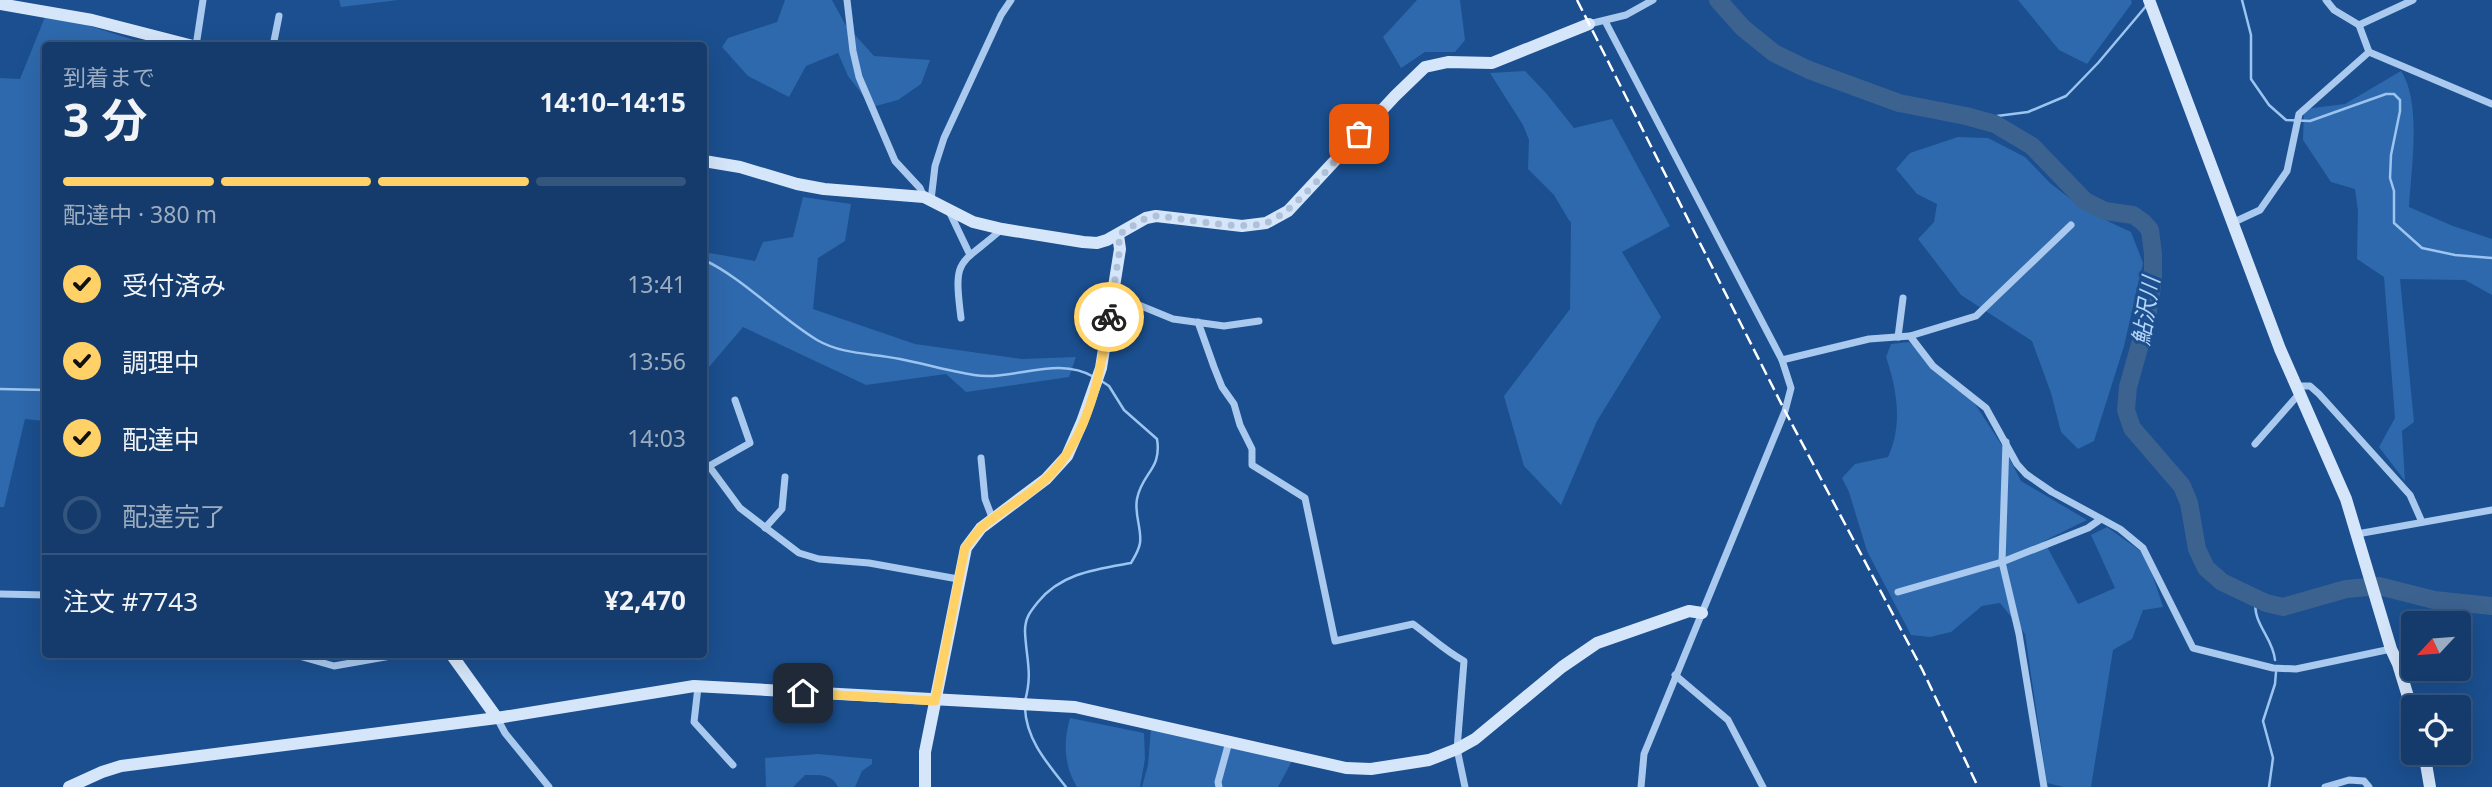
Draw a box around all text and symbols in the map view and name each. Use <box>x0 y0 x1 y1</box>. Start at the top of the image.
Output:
text: 到着まで <box>63 61 155 93</box>
text: 14:10–14:15 <box>539 84 686 120</box>
text: 3 分 <box>63 88 147 150</box>
pin <box>1329 104 1389 164</box>
icon: bag <box>1340 115 1378 153</box>
text: 配達中 · 380 m <box>63 198 217 230</box>
icon: check <box>63 265 101 303</box>
text: 受付済み <box>122 267 226 303</box>
text: 13:41 <box>627 268 686 300</box>
water label: 鮎沢川 <box>2124 271 2167 348</box>
courier <box>1074 282 1144 352</box>
icon: bike <box>1090 298 1128 336</box>
icon: check <box>63 342 101 380</box>
text: 調理中 <box>122 344 200 380</box>
text: 13:56 <box>627 345 686 377</box>
icon: check <box>63 419 101 457</box>
text: 配達中 <box>122 421 200 457</box>
text: 14:03 <box>627 422 686 454</box>
text: 配達完了 <box>122 498 226 534</box>
text: ¥2,470 <box>604 582 686 618</box>
text: 注文 #7743 <box>63 583 198 619</box>
north arrow <box>2401 611 2471 681</box>
map controls <box>2401 611 2471 765</box>
pin <box>773 663 833 723</box>
icon: home <box>784 674 822 712</box>
button: locate <box>2401 695 2471 765</box>

